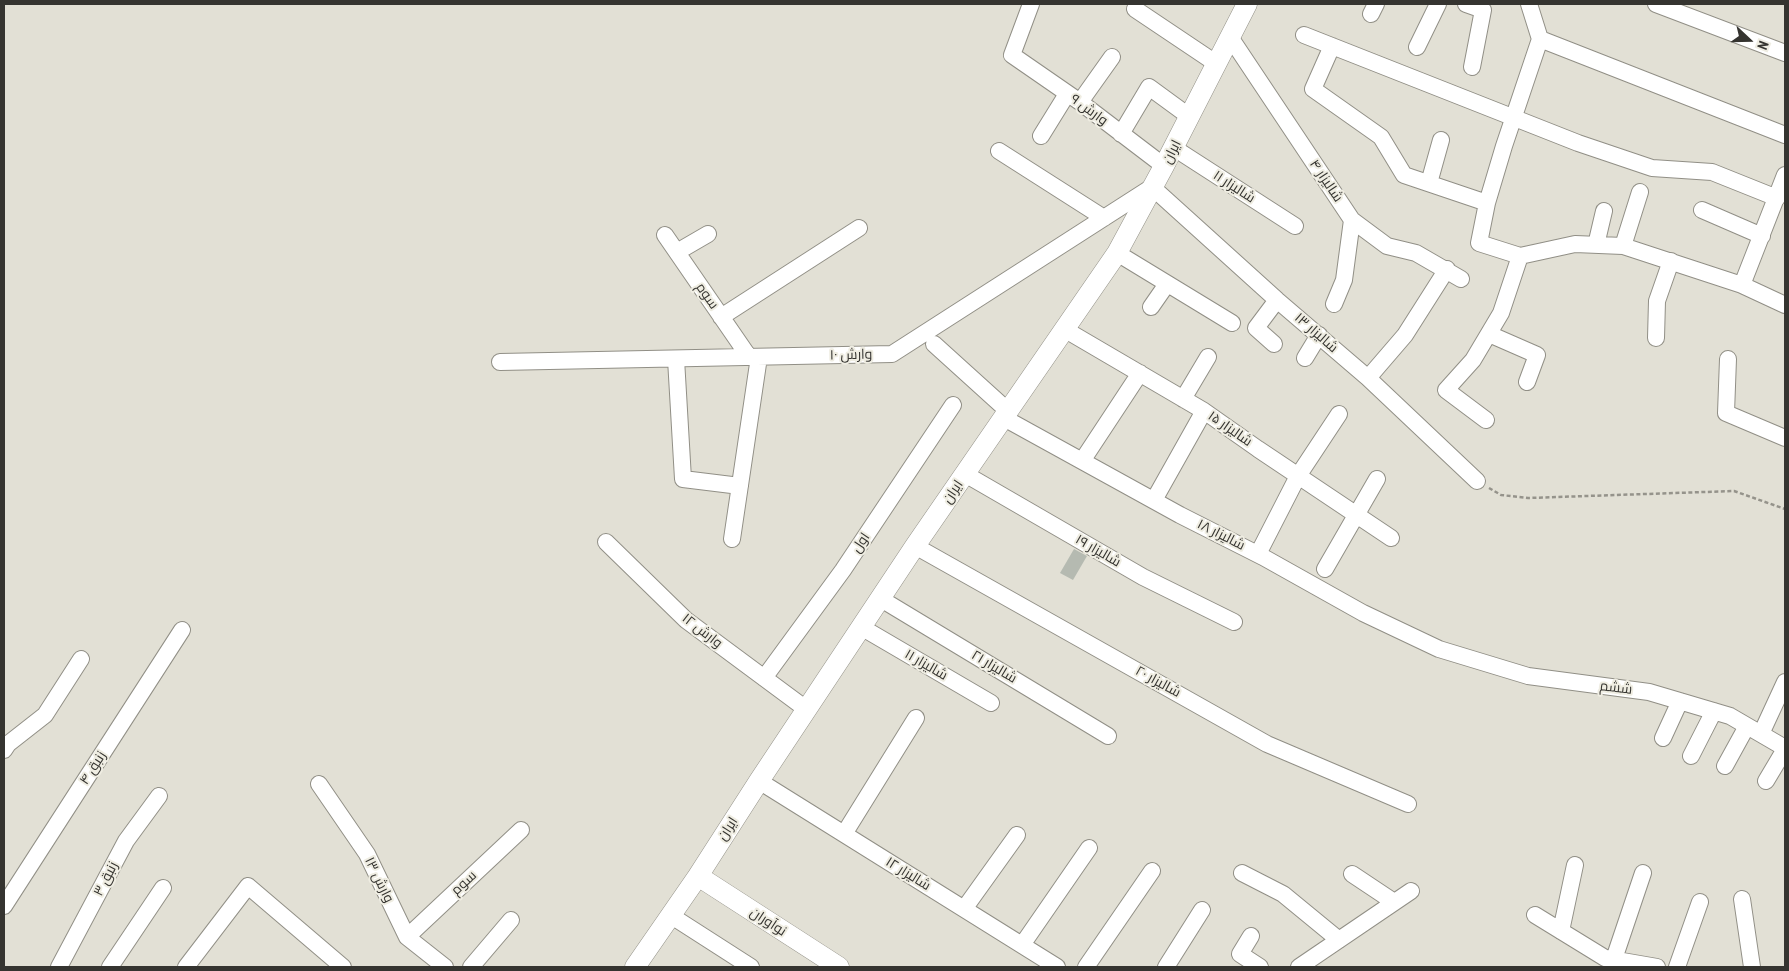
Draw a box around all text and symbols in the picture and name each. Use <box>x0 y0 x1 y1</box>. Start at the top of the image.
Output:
north arrow <box>1724 15 1774 65</box>
text: N <box>1753 39 1773 52</box>
street label: وارش ۹ <box>1067 91 1111 129</box>
street label: ایران <box>1159 137 1185 167</box>
street label: شالیزار ۴ <box>1306 157 1346 205</box>
street label: شالیزار ۱۱ <box>1210 167 1258 207</box>
street label: سوم <box>692 280 722 312</box>
street label: شالیزار ۱۳ <box>1291 310 1341 356</box>
street label: وارش ۱۰ <box>829 346 873 364</box>
street label: شالیزار ۱۵ <box>1205 408 1255 450</box>
street label: ایران <box>939 477 967 507</box>
street label: شالیزار ۱۸ <box>1194 516 1248 554</box>
street label: اول <box>848 530 874 556</box>
street label: شالیزار ۱۹ <box>1072 531 1124 571</box>
street label: وارش ۱۲ <box>678 610 726 652</box>
street label: شالیزار ۱۱ <box>901 646 951 684</box>
street label: شالیزار ۲۱ <box>968 647 1020 687</box>
street label: شالیزار ۲۰ <box>1132 663 1184 701</box>
street label: ششم <box>1599 678 1633 698</box>
street label: زنبق ۴ <box>76 748 110 788</box>
street label: ایران <box>714 814 742 844</box>
street label: وارش ۱۳ <box>361 854 397 906</box>
street label: شالیزار ۱۲ <box>882 854 934 894</box>
street label: زنبق ۳ <box>90 859 122 899</box>
street label: سوم <box>448 867 480 899</box>
street label: نوآوران <box>747 904 789 940</box>

